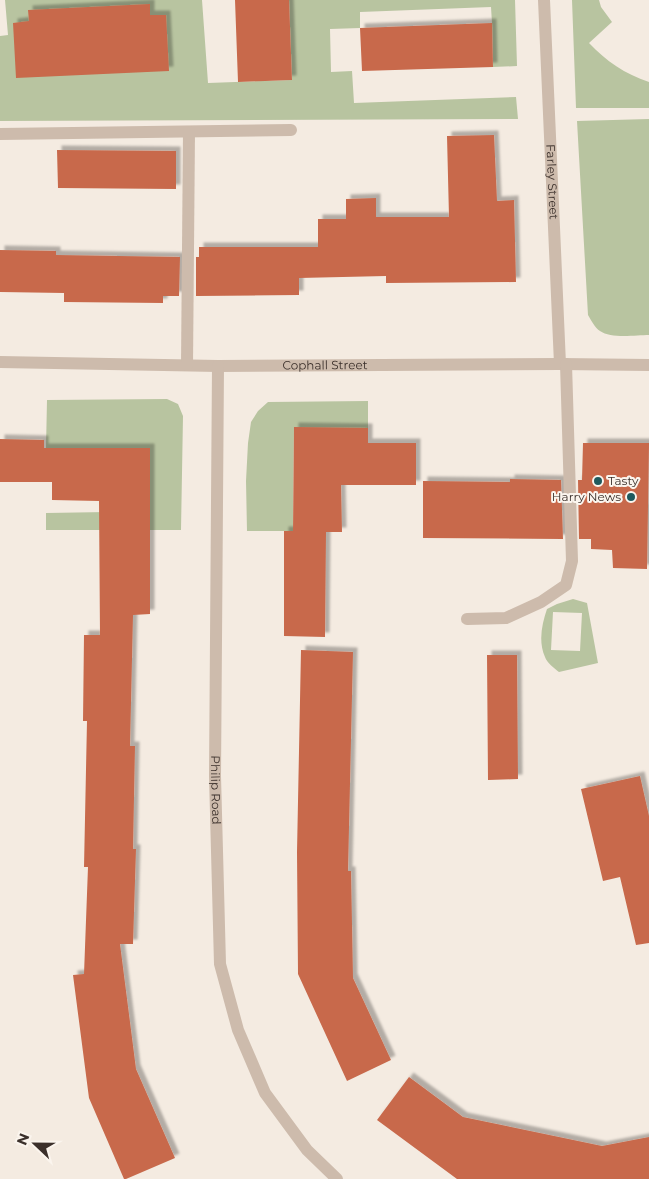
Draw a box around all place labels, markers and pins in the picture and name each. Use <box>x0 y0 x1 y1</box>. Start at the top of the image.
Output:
place label: Tasty <box>608 473 639 488</box>
marker: Tasty <box>592 475 604 487</box>
place label: Harry News <box>552 489 621 504</box>
marker: Harry News <box>625 491 637 503</box>

